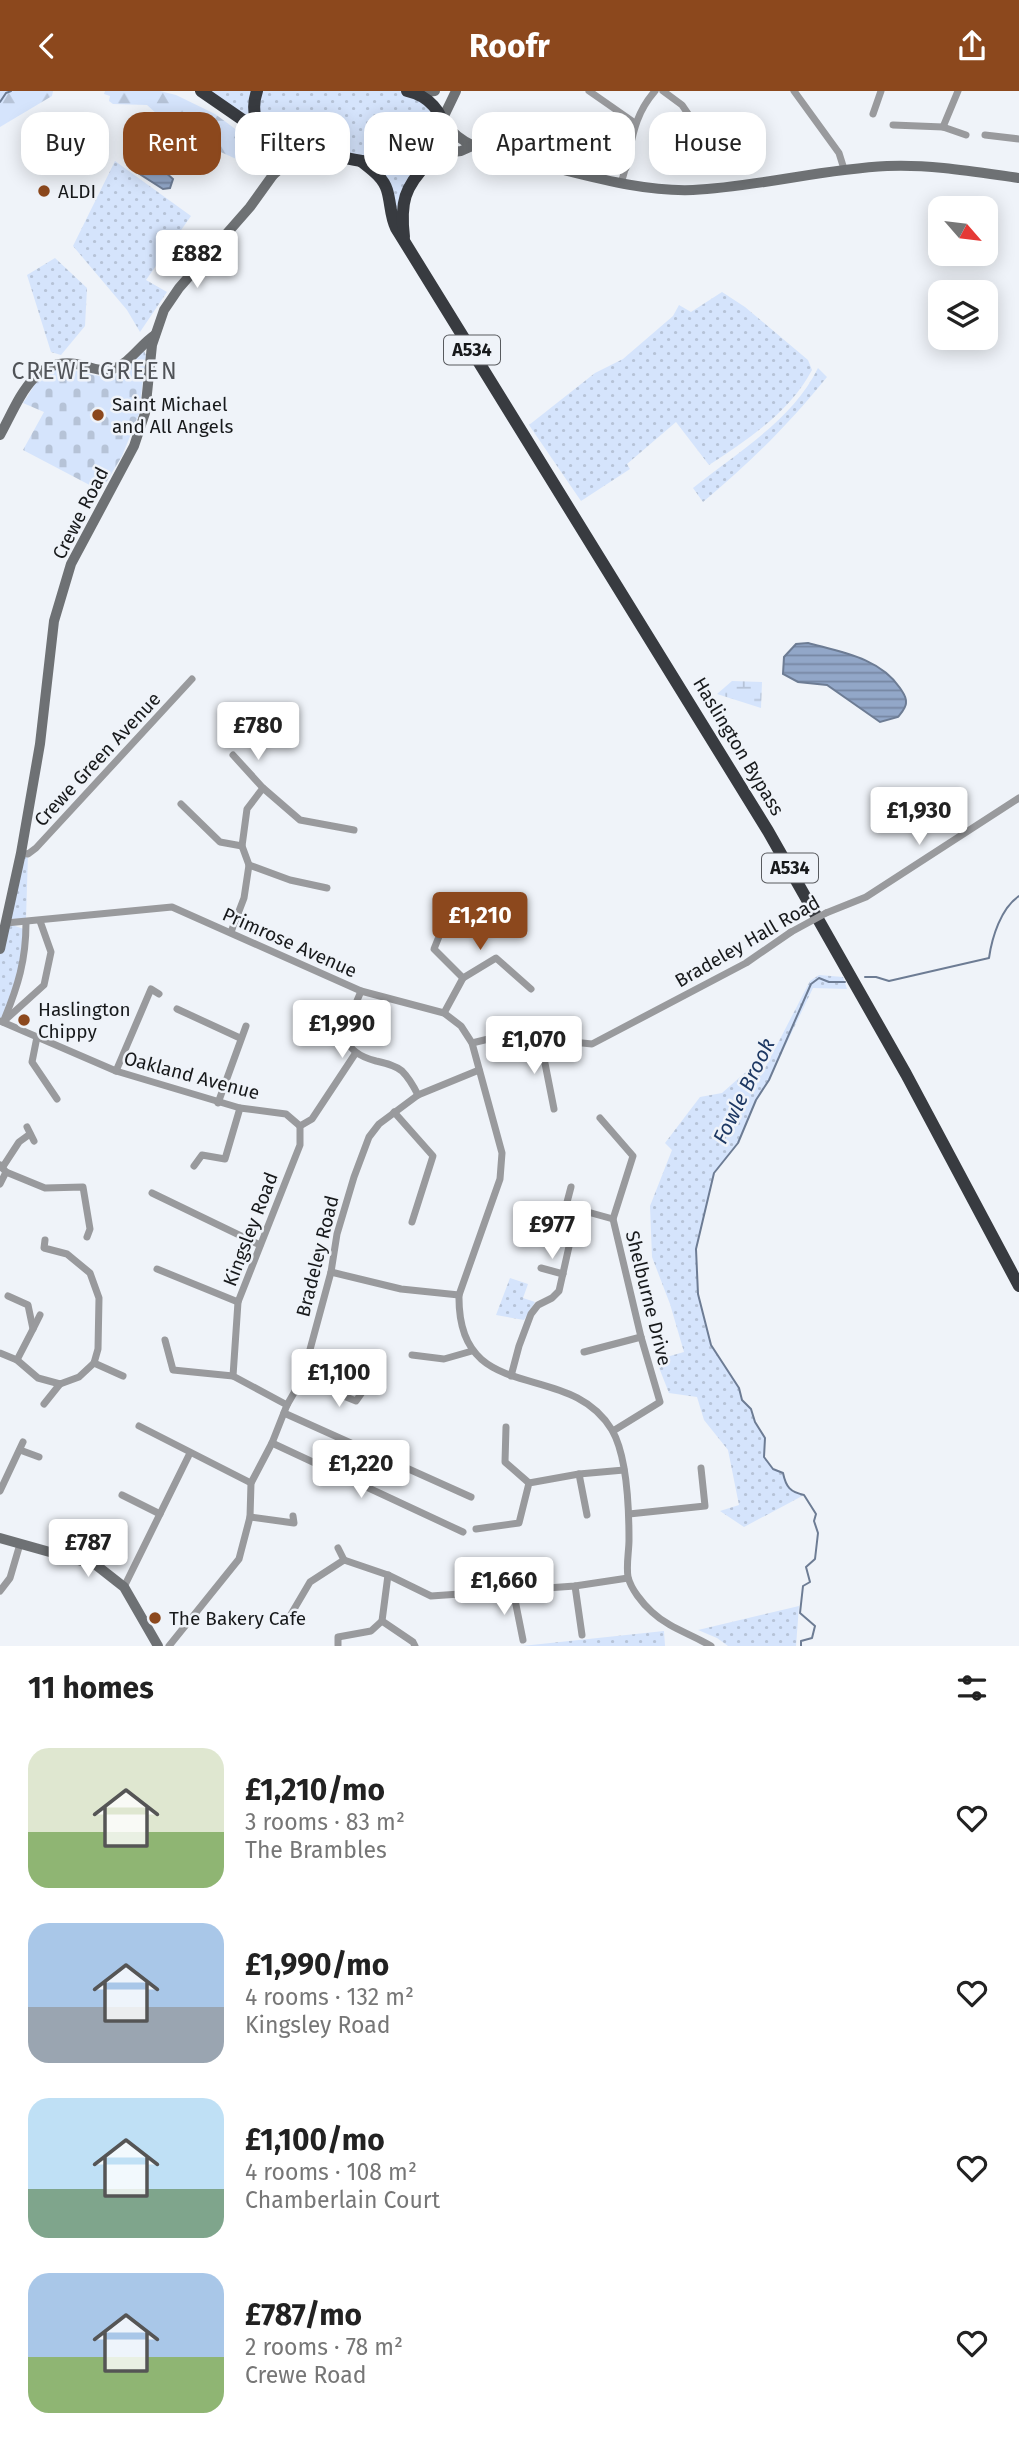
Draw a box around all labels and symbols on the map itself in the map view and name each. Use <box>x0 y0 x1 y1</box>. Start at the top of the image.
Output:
place label: ALDI <box>58 180 96 203</box>
marker: ALDI <box>36 183 52 199</box>
north arrow <box>928 196 998 266</box>
pin: £882 <box>156 231 238 290</box>
road number: A534 <box>444 335 500 365</box>
district label: CREWE GREEN <box>11 357 179 385</box>
place label: Saint Michael and All Angels <box>112 393 233 438</box>
marker: Saint Michael and All Angels <box>90 407 106 423</box>
street label: Crewe Road <box>47 463 113 563</box>
street label: Haslington Bypass <box>688 673 789 820</box>
street label: Crewe Green Avenue <box>29 687 166 831</box>
pin: £780 <box>217 703 299 762</box>
pin: £1,930 <box>862 787 976 847</box>
road number: A534 <box>762 853 818 883</box>
street label: Bradeley Hall Road <box>671 891 824 992</box>
pin: £1,210 <box>423 893 537 952</box>
street label: Primrose Avenue <box>219 902 361 982</box>
place label: Haslington Chippy <box>38 998 131 1043</box>
pin: £1,990 <box>285 1000 399 1060</box>
marker: Haslington Chippy <box>16 1012 32 1028</box>
pin: £1,070 <box>477 1017 591 1076</box>
water label: Fowle Brook <box>707 1034 781 1148</box>
street label: Oakland Avenue <box>122 1046 262 1105</box>
street label: Kingsley Road <box>218 1169 283 1289</box>
street label: Bradeley Road <box>291 1193 344 1319</box>
pin: £977 <box>511 1201 593 1261</box>
street label: Shelburne Drive <box>621 1228 676 1368</box>
pin: £1,100 <box>282 1349 396 1409</box>
pin: £1,220 <box>304 1441 418 1500</box>
pin: £787 <box>47 1519 129 1579</box>
pin: £1,660 <box>447 1557 561 1617</box>
place label: The Bakery Cafe <box>169 1607 306 1630</box>
marker: The Bakery Cafe <box>147 1610 163 1626</box>

